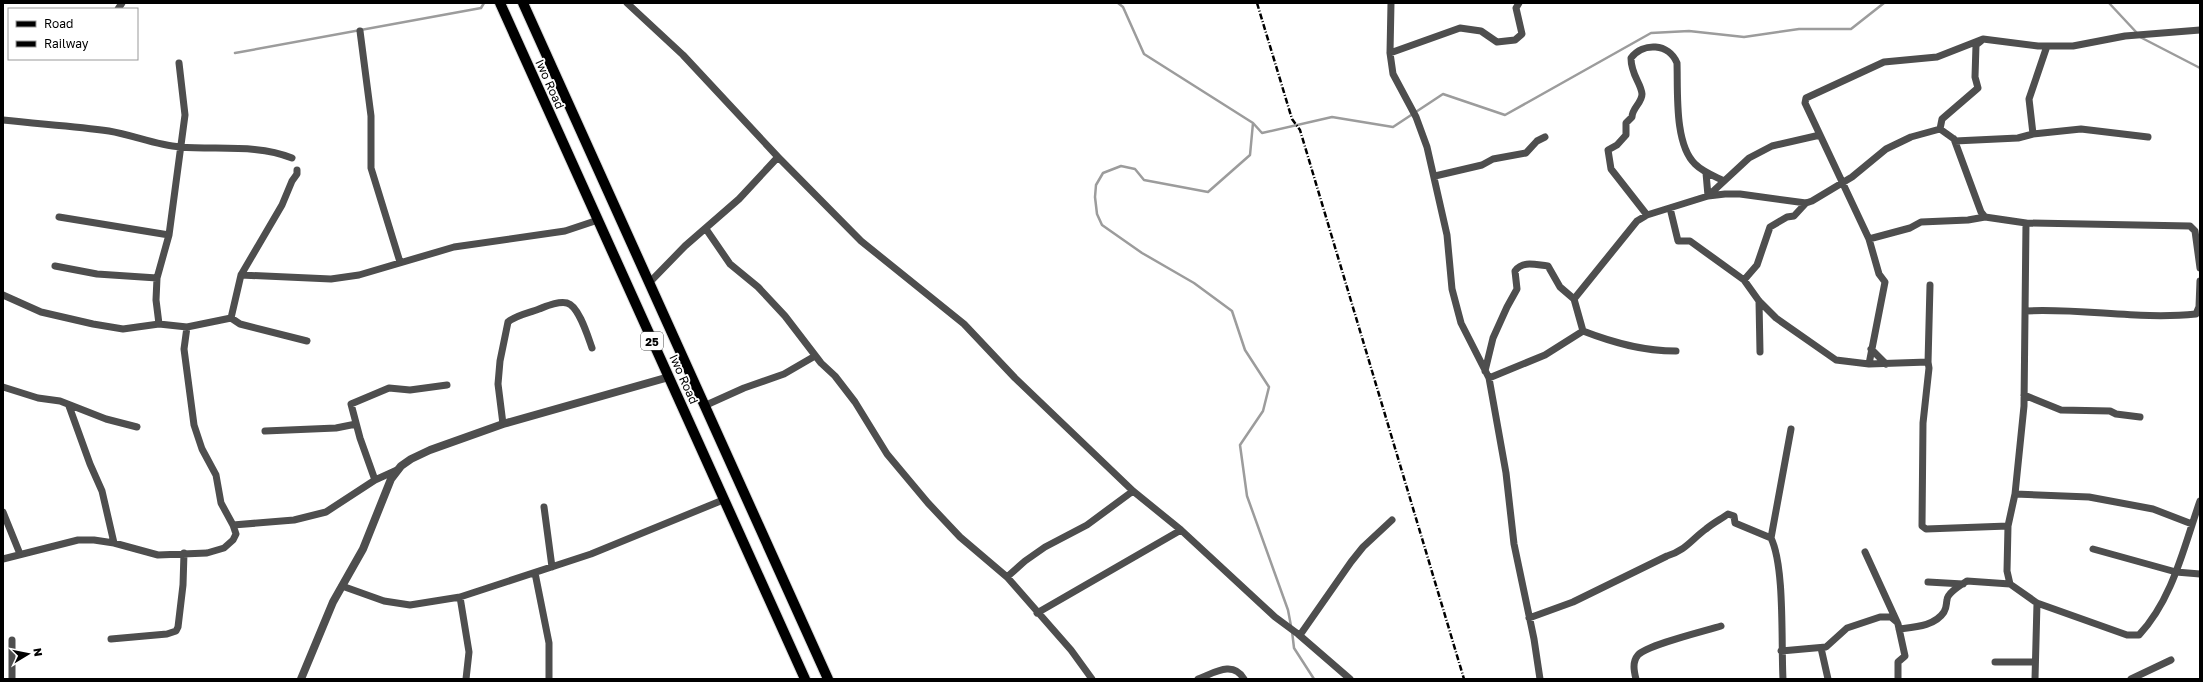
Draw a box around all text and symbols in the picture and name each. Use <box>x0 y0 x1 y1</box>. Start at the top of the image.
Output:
legend <box>8 8 138 60</box>
text: Road <box>44 16 73 31</box>
text: Railway <box>44 36 89 51</box>
street label: Iwo Road <box>532 57 568 111</box>
road number: 25 <box>641 332 663 350</box>
street label: Iwo Road <box>666 352 702 406</box>
north arrow <box>8 634 48 674</box>
text: N <box>31 647 45 657</box>

